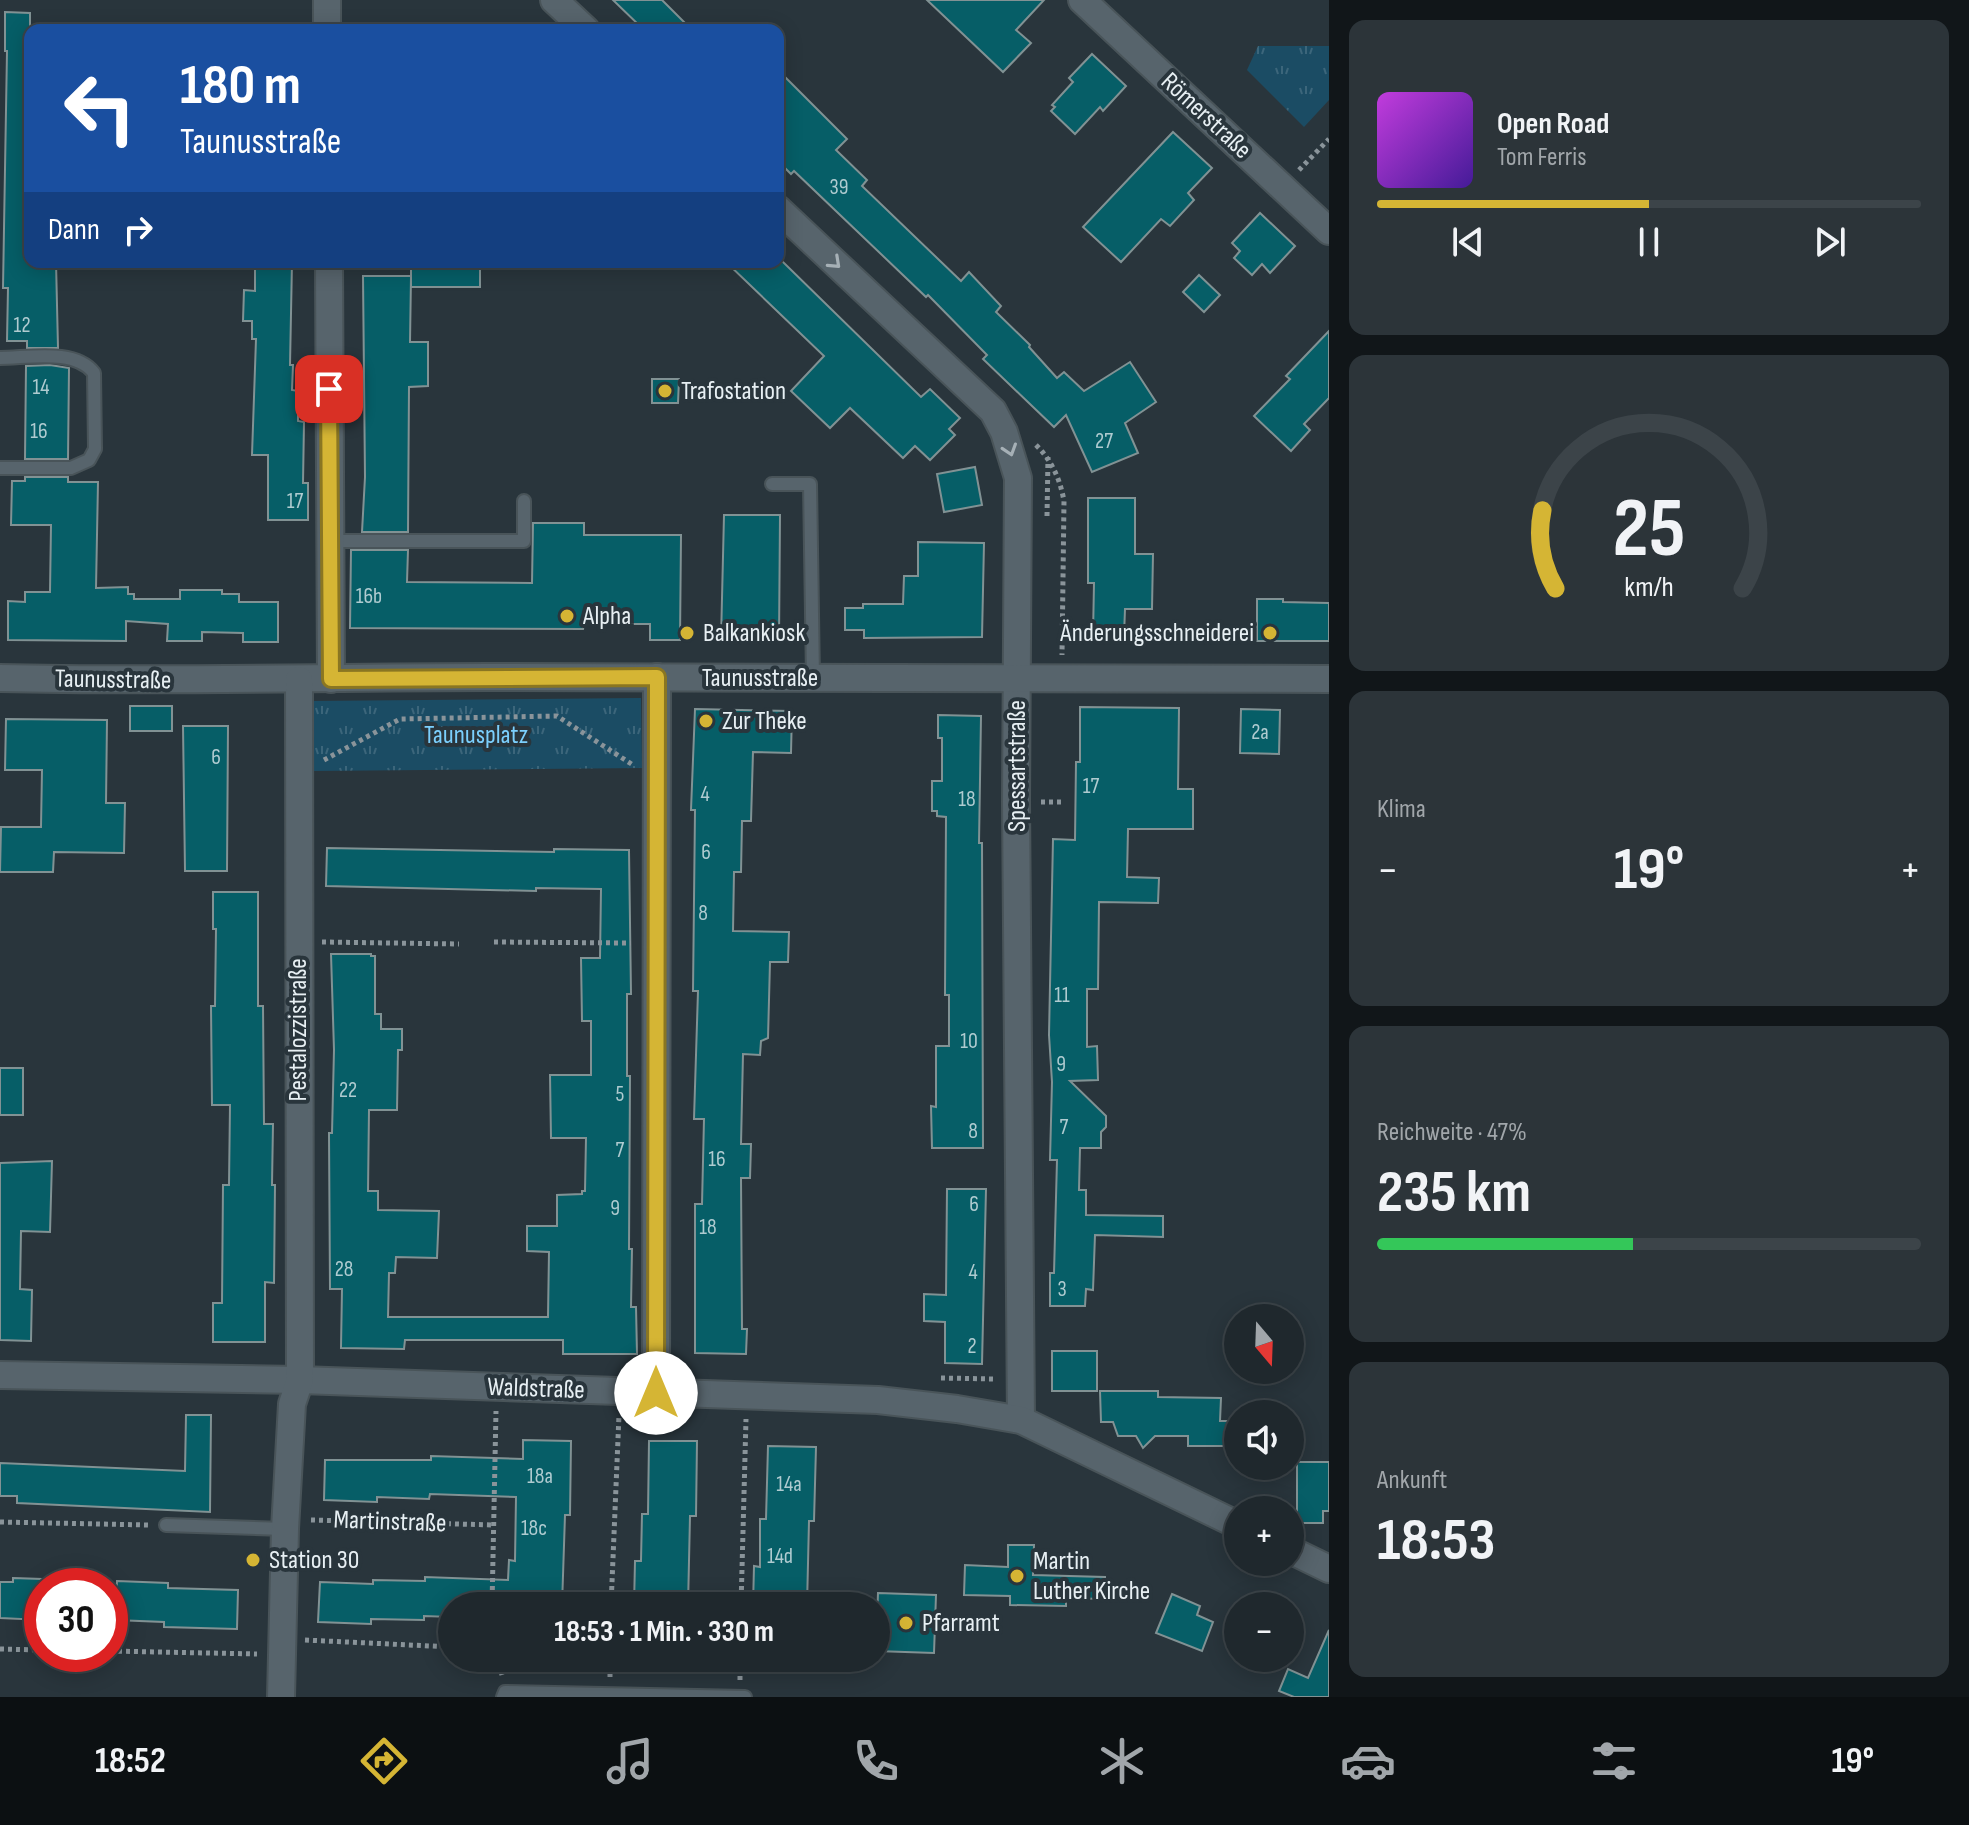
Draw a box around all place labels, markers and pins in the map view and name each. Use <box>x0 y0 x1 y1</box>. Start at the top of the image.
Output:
pin <box>295 355 363 423</box>
place label: Trafostation <box>681 376 786 407</box>
marker: Trafostation <box>656 382 674 400</box>
place label: Alpha <box>582 601 631 632</box>
marker: Alpha <box>558 607 576 625</box>
place label: Balkankiosk <box>703 618 805 649</box>
place label: Änderungsschneiderei <box>1059 618 1254 649</box>
marker: Balkankiosk <box>678 624 696 642</box>
marker: Änderungsschneiderei <box>1261 624 1279 642</box>
place label: Zur Theke <box>722 706 807 737</box>
marker: Zur Theke <box>697 712 715 730</box>
place label: Station 30 <box>269 1545 359 1576</box>
place label: Martin Luther Kirche <box>1033 1546 1150 1607</box>
marker: Station 30 <box>244 1551 262 1569</box>
marker: Martin Luther Kirche <box>1008 1567 1026 1585</box>
place label: Pfarramt <box>922 1608 1000 1639</box>
marker: Pfarramt <box>897 1614 915 1632</box>

